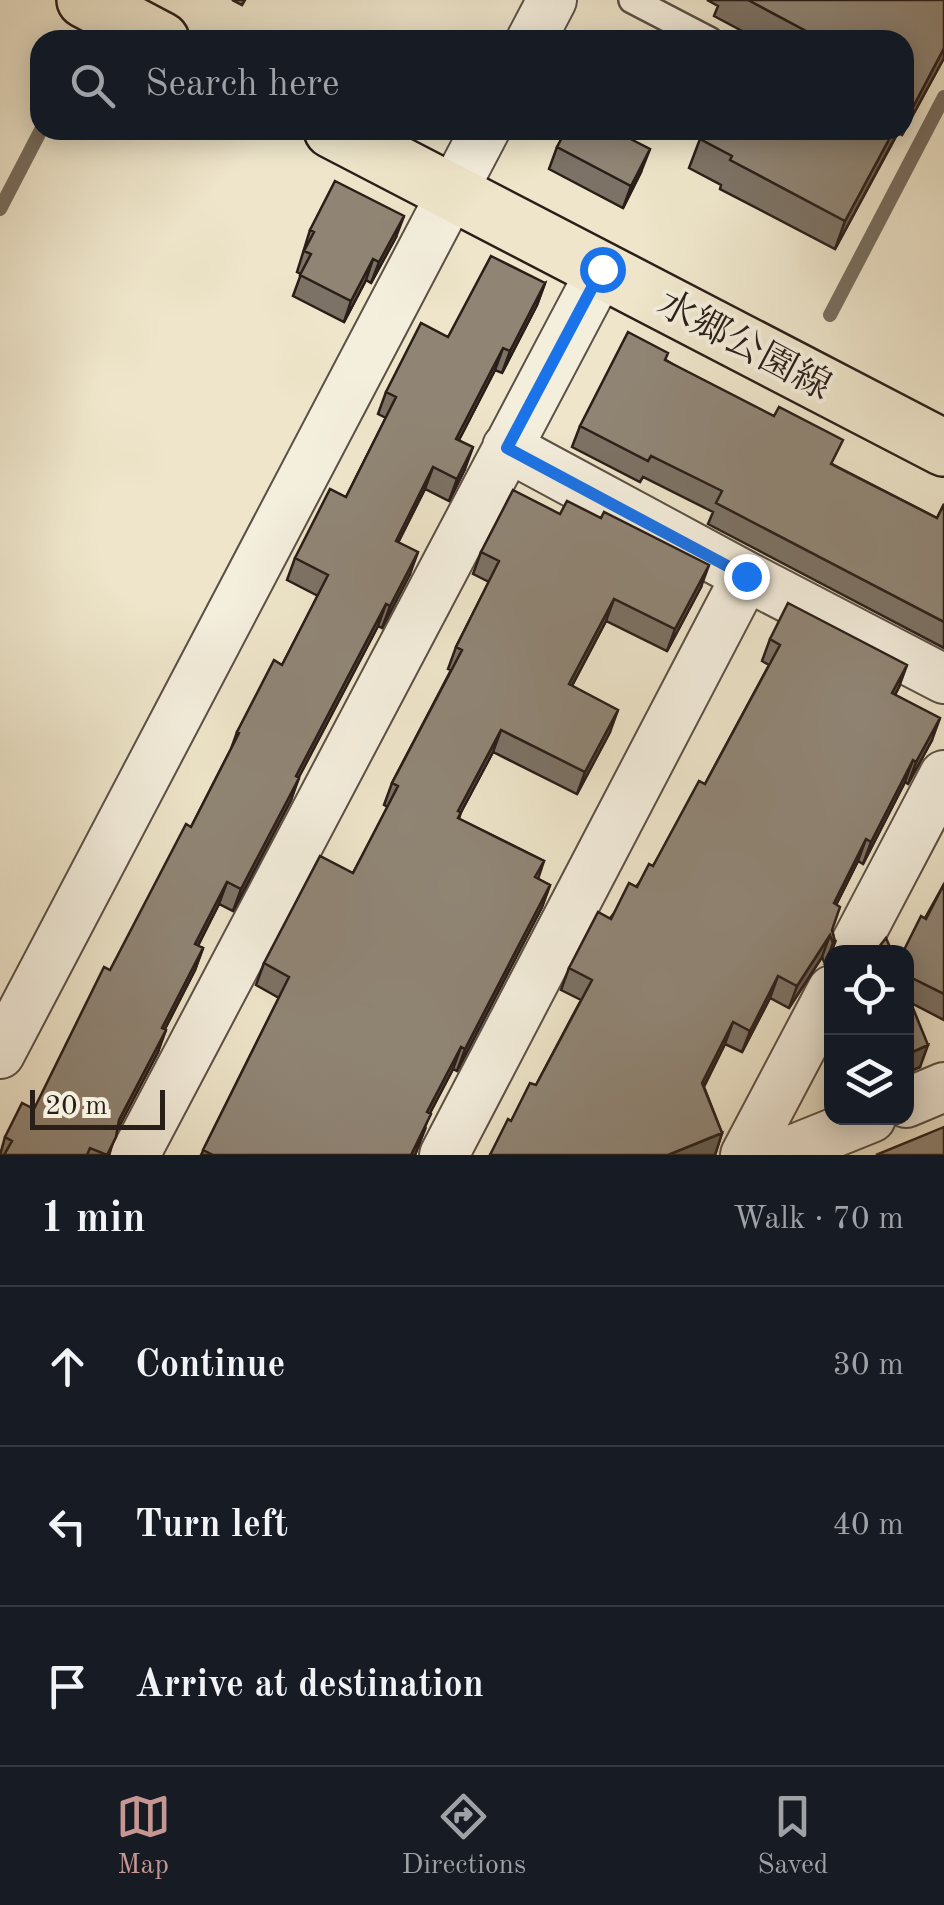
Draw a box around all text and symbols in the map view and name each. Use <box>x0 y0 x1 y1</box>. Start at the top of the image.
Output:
search box <box>30 30 914 140</box>
icon: search <box>65 58 120 113</box>
text: Search here <box>145 66 340 104</box>
route start <box>580 247 626 293</box>
street label: 水郷公園線 <box>651 282 838 408</box>
route end <box>724 554 770 600</box>
map controls <box>824 945 914 1125</box>
button: locate <box>824 945 914 1035</box>
button: layers <box>824 1035 914 1125</box>
scale bar <box>30 1085 165 1130</box>
text: 20 m <box>45 1093 108 1121</box>
text: 1 min <box>40 1199 146 1241</box>
text: Walk · 70 m <box>733 1204 904 1236</box>
icon: ahead <box>40 1339 95 1394</box>
text: Continue <box>135 1347 285 1385</box>
text: 30 m <box>833 1350 904 1382</box>
icon: left <box>40 1499 95 1554</box>
text: Turn left <box>135 1507 288 1545</box>
text: 40 m <box>833 1510 904 1542</box>
icon: arrive <box>40 1659 95 1714</box>
text: Arrive at destination <box>135 1667 484 1705</box>
tab: Map <box>116 1789 171 1884</box>
tab: Directions <box>402 1789 526 1884</box>
tab: Saved <box>757 1789 828 1884</box>

